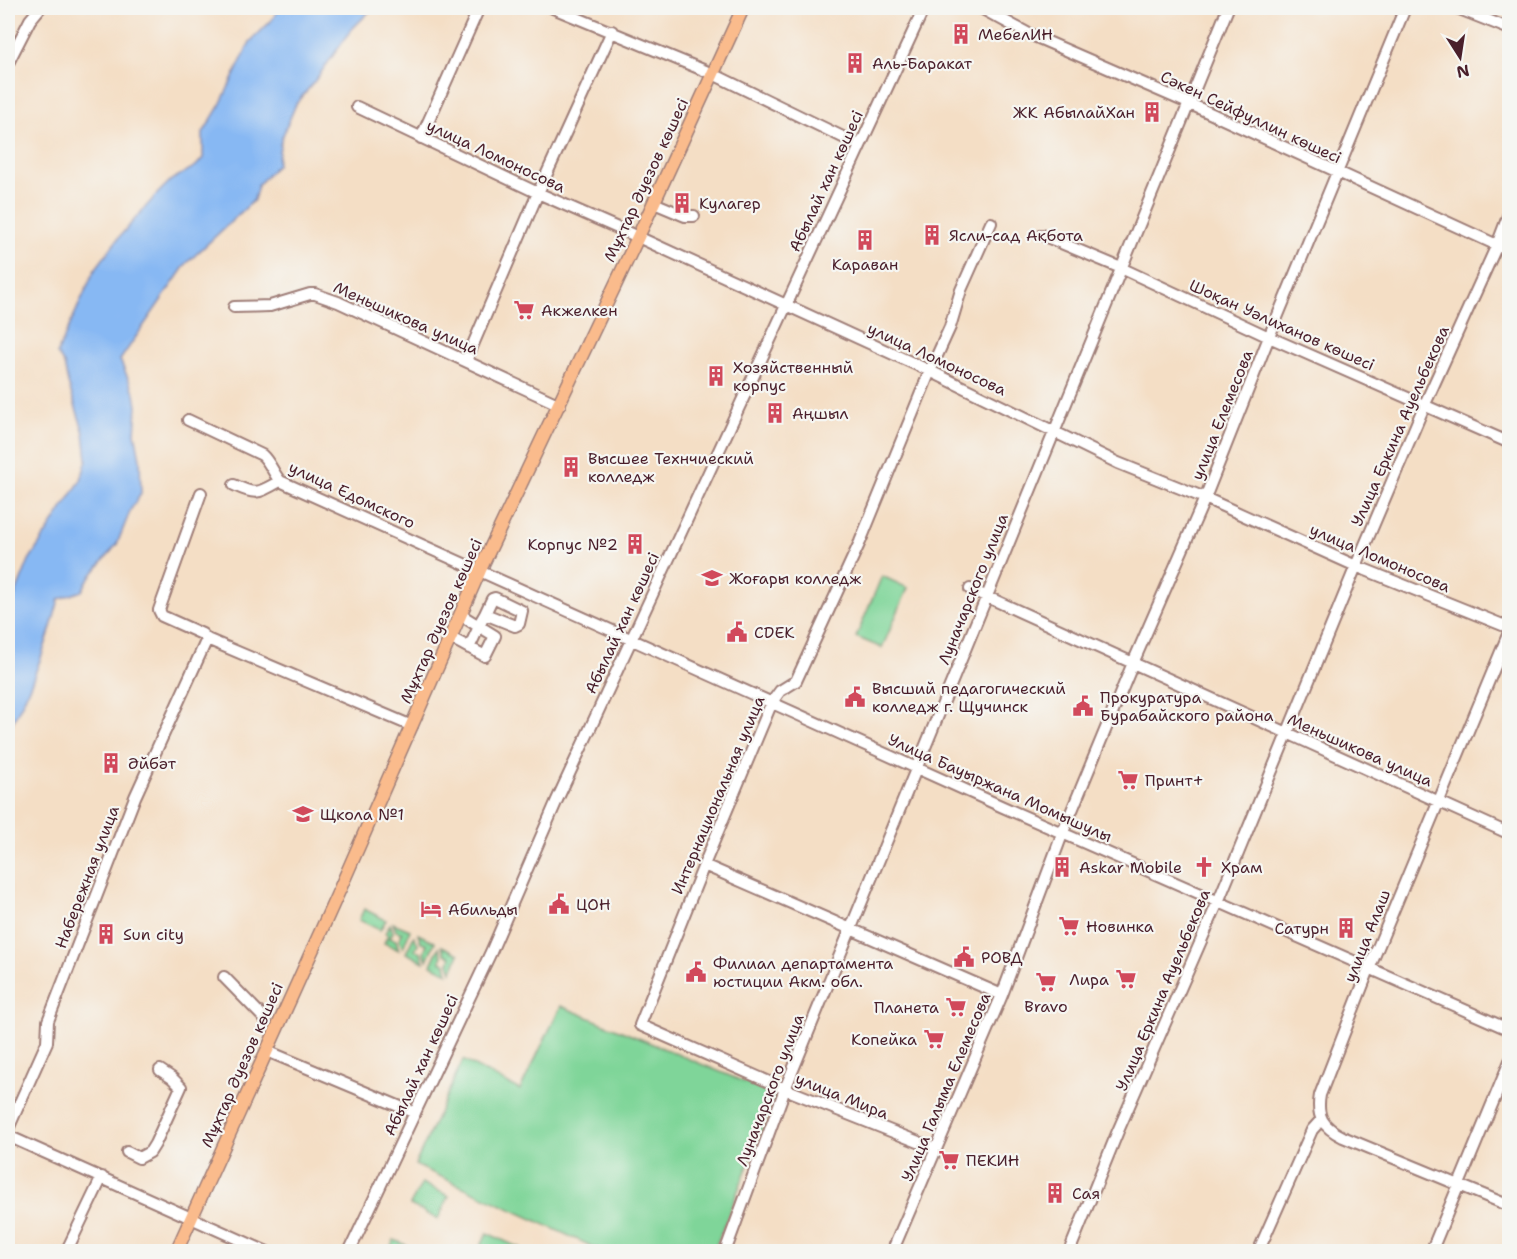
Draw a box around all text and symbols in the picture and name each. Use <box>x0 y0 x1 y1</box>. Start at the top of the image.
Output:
building icon: МебелИН <box>949 22 973 46</box>
place label: МебелИН <box>978 24 1053 45</box>
north arrow <box>1430 27 1490 87</box>
building icon: Аль-Баракат <box>843 51 867 75</box>
place label: Аль-Баракат <box>872 53 973 74</box>
text: N <box>1455 60 1471 83</box>
street label: Сәкен Сейфуллин көшесі <box>1157 66 1345 168</box>
street label: Мұхтар Әуезов көшесі <box>599 95 693 265</box>
building icon: ЖК АбылайХан <box>1140 100 1164 124</box>
place label: ЖК АбылайХан <box>1013 102 1135 123</box>
street label: Абылай хан көшесі <box>784 107 868 255</box>
street label: улица Ломоносова <box>423 115 569 197</box>
building icon: Кулагер <box>670 191 694 215</box>
place label: Кулагер <box>699 193 761 214</box>
building icon: Ясли-сад Ақбота <box>920 223 944 247</box>
place label: Ясли-сад Ақбота <box>949 225 1083 246</box>
building icon: Караван <box>853 228 877 252</box>
place label: Караван <box>832 254 898 275</box>
street label: Шоқан Уәлиханов көшесі <box>1186 275 1378 375</box>
street label: Меньшикова улица <box>330 277 482 359</box>
supermarket icon: Акжелкен <box>512 298 536 322</box>
place label: Акжелкен <box>541 300 618 321</box>
street label: улица Ломоносова <box>864 318 1010 400</box>
street label: Улица Еркина Ауельбекова <box>1346 322 1454 530</box>
street label: улица Елемесова <box>1186 347 1258 483</box>
place label: Хозяйственный корпус <box>733 357 853 396</box>
building icon: Хозяйственный корпус <box>704 364 728 388</box>
building icon: Аңшыл <box>763 401 787 425</box>
place label: Аңшыл <box>792 403 849 424</box>
place label: Высшее Технчиеский колледж <box>588 448 754 487</box>
building icon: Высшее Технчиеский колледж <box>559 455 583 479</box>
street label: улица Едомского <box>285 457 419 533</box>
street label: Луначарского улица <box>933 510 1013 668</box>
street label: улица Ломоносова <box>1307 519 1454 597</box>
building icon: Корпус №2 <box>623 532 647 556</box>
place label: Корпус №2 <box>527 534 618 555</box>
street label: Мұхтар Әуезов көшесі <box>395 535 487 707</box>
street label: Абылай хан көшесі <box>580 549 664 697</box>
school or university icon: Жоғары колледж <box>700 566 724 590</box>
place label: Жоғары колледж <box>729 568 861 589</box>
public building icon: CDEK <box>725 620 749 644</box>
place label: CDEK <box>754 622 795 643</box>
place label: Высший педагогический колледж г. Щучинск <box>872 678 1066 717</box>
public building icon: Высший педагогический колледж г. Щучинск <box>843 685 867 709</box>
place label: Прокуратура Бурабайского района <box>1100 687 1273 726</box>
street label: Интернациональная улица <box>667 693 769 897</box>
public building icon: Прокуратура Бурабайского района <box>1071 694 1095 718</box>
street label: Меньшикова улица <box>1284 709 1436 791</box>
street label: Улица Бауыржана Момышулы <box>885 729 1115 847</box>
building icon: Әйбәт <box>99 751 123 775</box>
place label: Әйбәт <box>128 753 177 774</box>
supermarket icon: Принт+ <box>1116 768 1140 792</box>
place label: Принт+ <box>1145 770 1204 791</box>
street label: Набережная улица <box>50 802 124 952</box>
school or university icon: Щкола №1 <box>291 802 315 826</box>
place label: Щкола №1 <box>320 804 404 825</box>
building icon: Askar Mobile <box>1050 855 1074 879</box>
church icon: Храм <box>1192 855 1216 879</box>
place label: Askar Mobile <box>1079 857 1182 878</box>
place label: Храм <box>1221 857 1262 878</box>
street label: Улица Еркина Ауельбекова <box>1111 886 1215 1094</box>
street label: улица Алаш <box>1339 887 1395 985</box>
public building icon: ЦОН <box>547 892 571 916</box>
place label: ЦОН <box>576 894 611 915</box>
hotel icon: Абильды <box>419 897 443 921</box>
place label: Абильды <box>448 899 518 920</box>
supermarket icon: Новинка <box>1057 914 1081 938</box>
place label: Новинка <box>1086 916 1154 937</box>
building icon: Сатурн <box>1334 916 1358 940</box>
place label: Сатурн <box>1274 918 1329 939</box>
building icon: Sun city <box>94 922 118 946</box>
place label: Sun city <box>123 924 184 945</box>
public building icon: РОВД <box>952 945 976 969</box>
place label: РОВД <box>981 947 1023 968</box>
place label: Филиал департамента юстиции Акм. обл. <box>713 953 893 992</box>
public building icon: Филиал департамента юстиции Акм. обл. <box>684 960 708 984</box>
supermarket icon: Лира <box>1114 967 1138 991</box>
place label: Лира <box>1069 969 1109 990</box>
supermarket icon: Bravo <box>1034 970 1058 994</box>
street label: Мұхтар Әуезов көшесі <box>196 979 288 1151</box>
street label: Улица Галыма Елемесова <box>897 989 995 1185</box>
street label: Абылай хан көшесі <box>379 991 463 1139</box>
supermarket icon: Планета <box>944 995 968 1019</box>
place label: Bravo <box>1024 996 1068 1017</box>
place label: Планета <box>874 997 939 1018</box>
street label: Луначарского улица <box>731 1011 809 1169</box>
supermarket icon: Копейка <box>922 1027 946 1051</box>
place label: Копейка <box>851 1029 917 1050</box>
street label: улица Мира <box>792 1068 892 1124</box>
supermarket icon: ПЕКИН <box>937 1148 961 1172</box>
place label: ПЕКИН <box>966 1150 1020 1171</box>
building icon: Сая <box>1043 1181 1067 1205</box>
place label: Сая <box>1072 1183 1100 1204</box>

